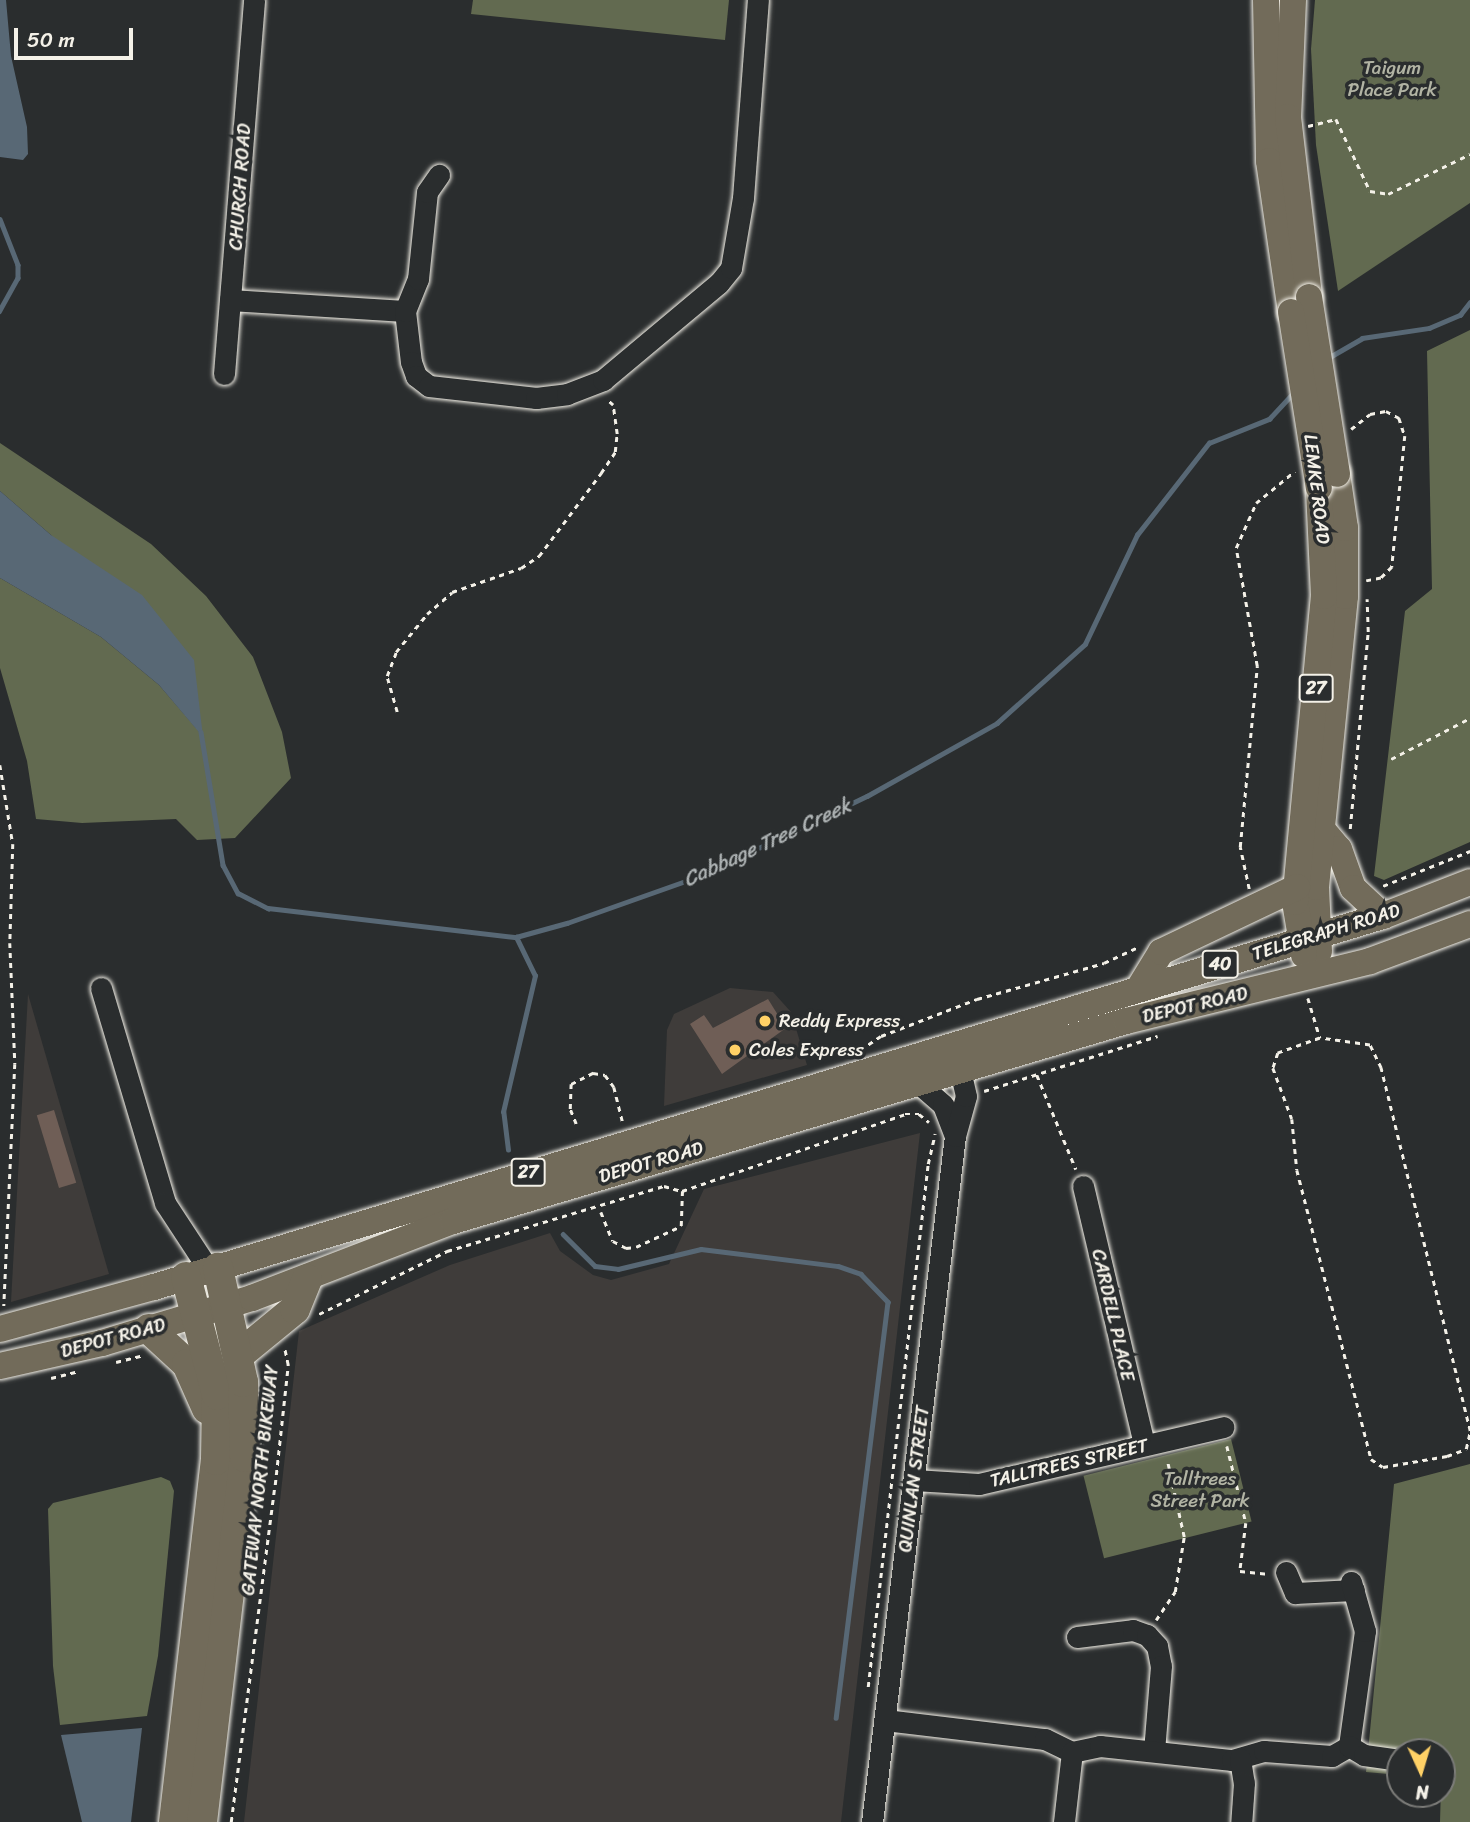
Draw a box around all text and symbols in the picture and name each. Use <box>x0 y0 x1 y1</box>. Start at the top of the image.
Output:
scale bar <box>18 14 136 58</box>
text: 50 m <box>27 21 75 59</box>
park label: Taigum Place Park <box>1347 57 1437 101</box>
street label: CHURCH ROAD <box>224 123 256 251</box>
street label: LEMKE ROAD <box>1299 433 1335 545</box>
road number: 27 <box>1298 674 1334 702</box>
water label: Cabbage Tree Creek <box>679 792 855 892</box>
street label: TELEGRAPH ROAD <box>1249 899 1403 965</box>
road number: 40 <box>1201 950 1239 979</box>
street label: DEPOT ROAD <box>1140 982 1250 1028</box>
place label: Reddy Express <box>779 1010 900 1032</box>
marker: Reddy Express <box>757 1013 773 1029</box>
place label: Coles Express <box>749 1039 865 1061</box>
marker: Coles Express <box>727 1042 743 1058</box>
street label: DEPOT ROAD <box>596 1136 706 1188</box>
road number: 27 <box>510 1157 546 1186</box>
street label: CARDELL PLACE <box>1087 1247 1139 1383</box>
street label: DEPOT ROAD <box>58 1313 168 1363</box>
street label: GATEWAY NORTH BIKEWAY <box>237 1363 283 1597</box>
street label: QUINLAN STREET <box>894 1404 934 1554</box>
street label: TALLTREES STREET <box>988 1434 1150 1492</box>
park label: Talltrees Street Park <box>1150 1468 1250 1512</box>
north arrow <box>1386 1738 1456 1808</box>
text: N <box>1415 1776 1430 1809</box>

